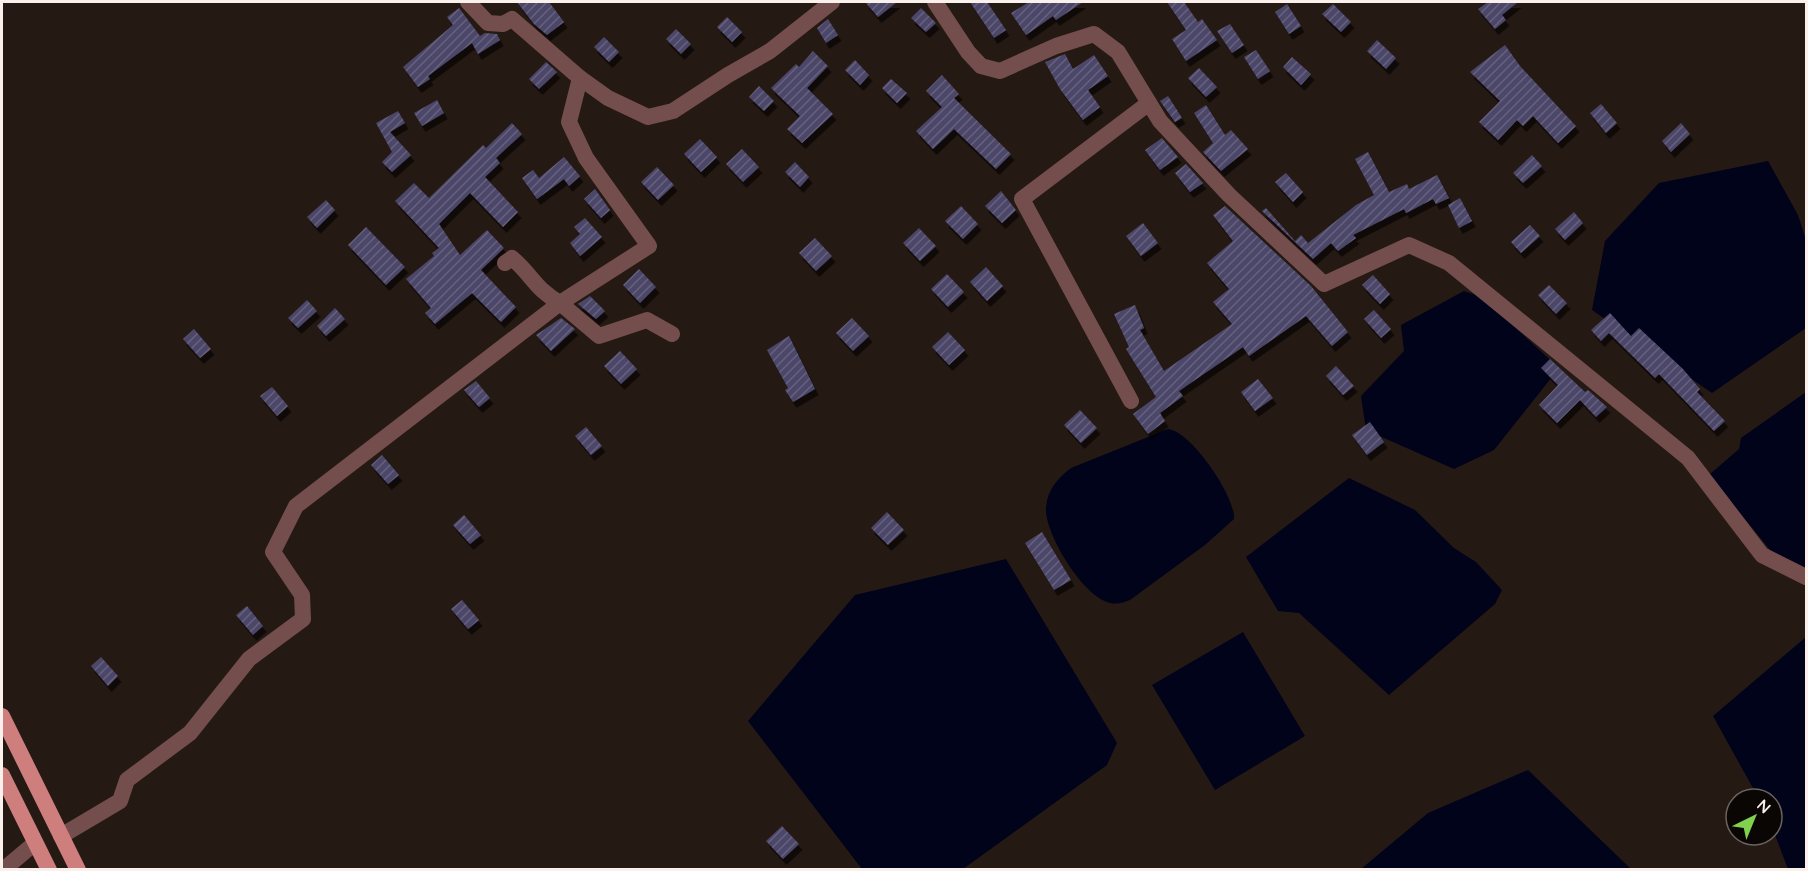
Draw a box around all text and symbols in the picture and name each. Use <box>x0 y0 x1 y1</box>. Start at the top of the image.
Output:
north arrow <box>1724 787 1784 847</box>
text: N <box>1753 795 1775 817</box>

